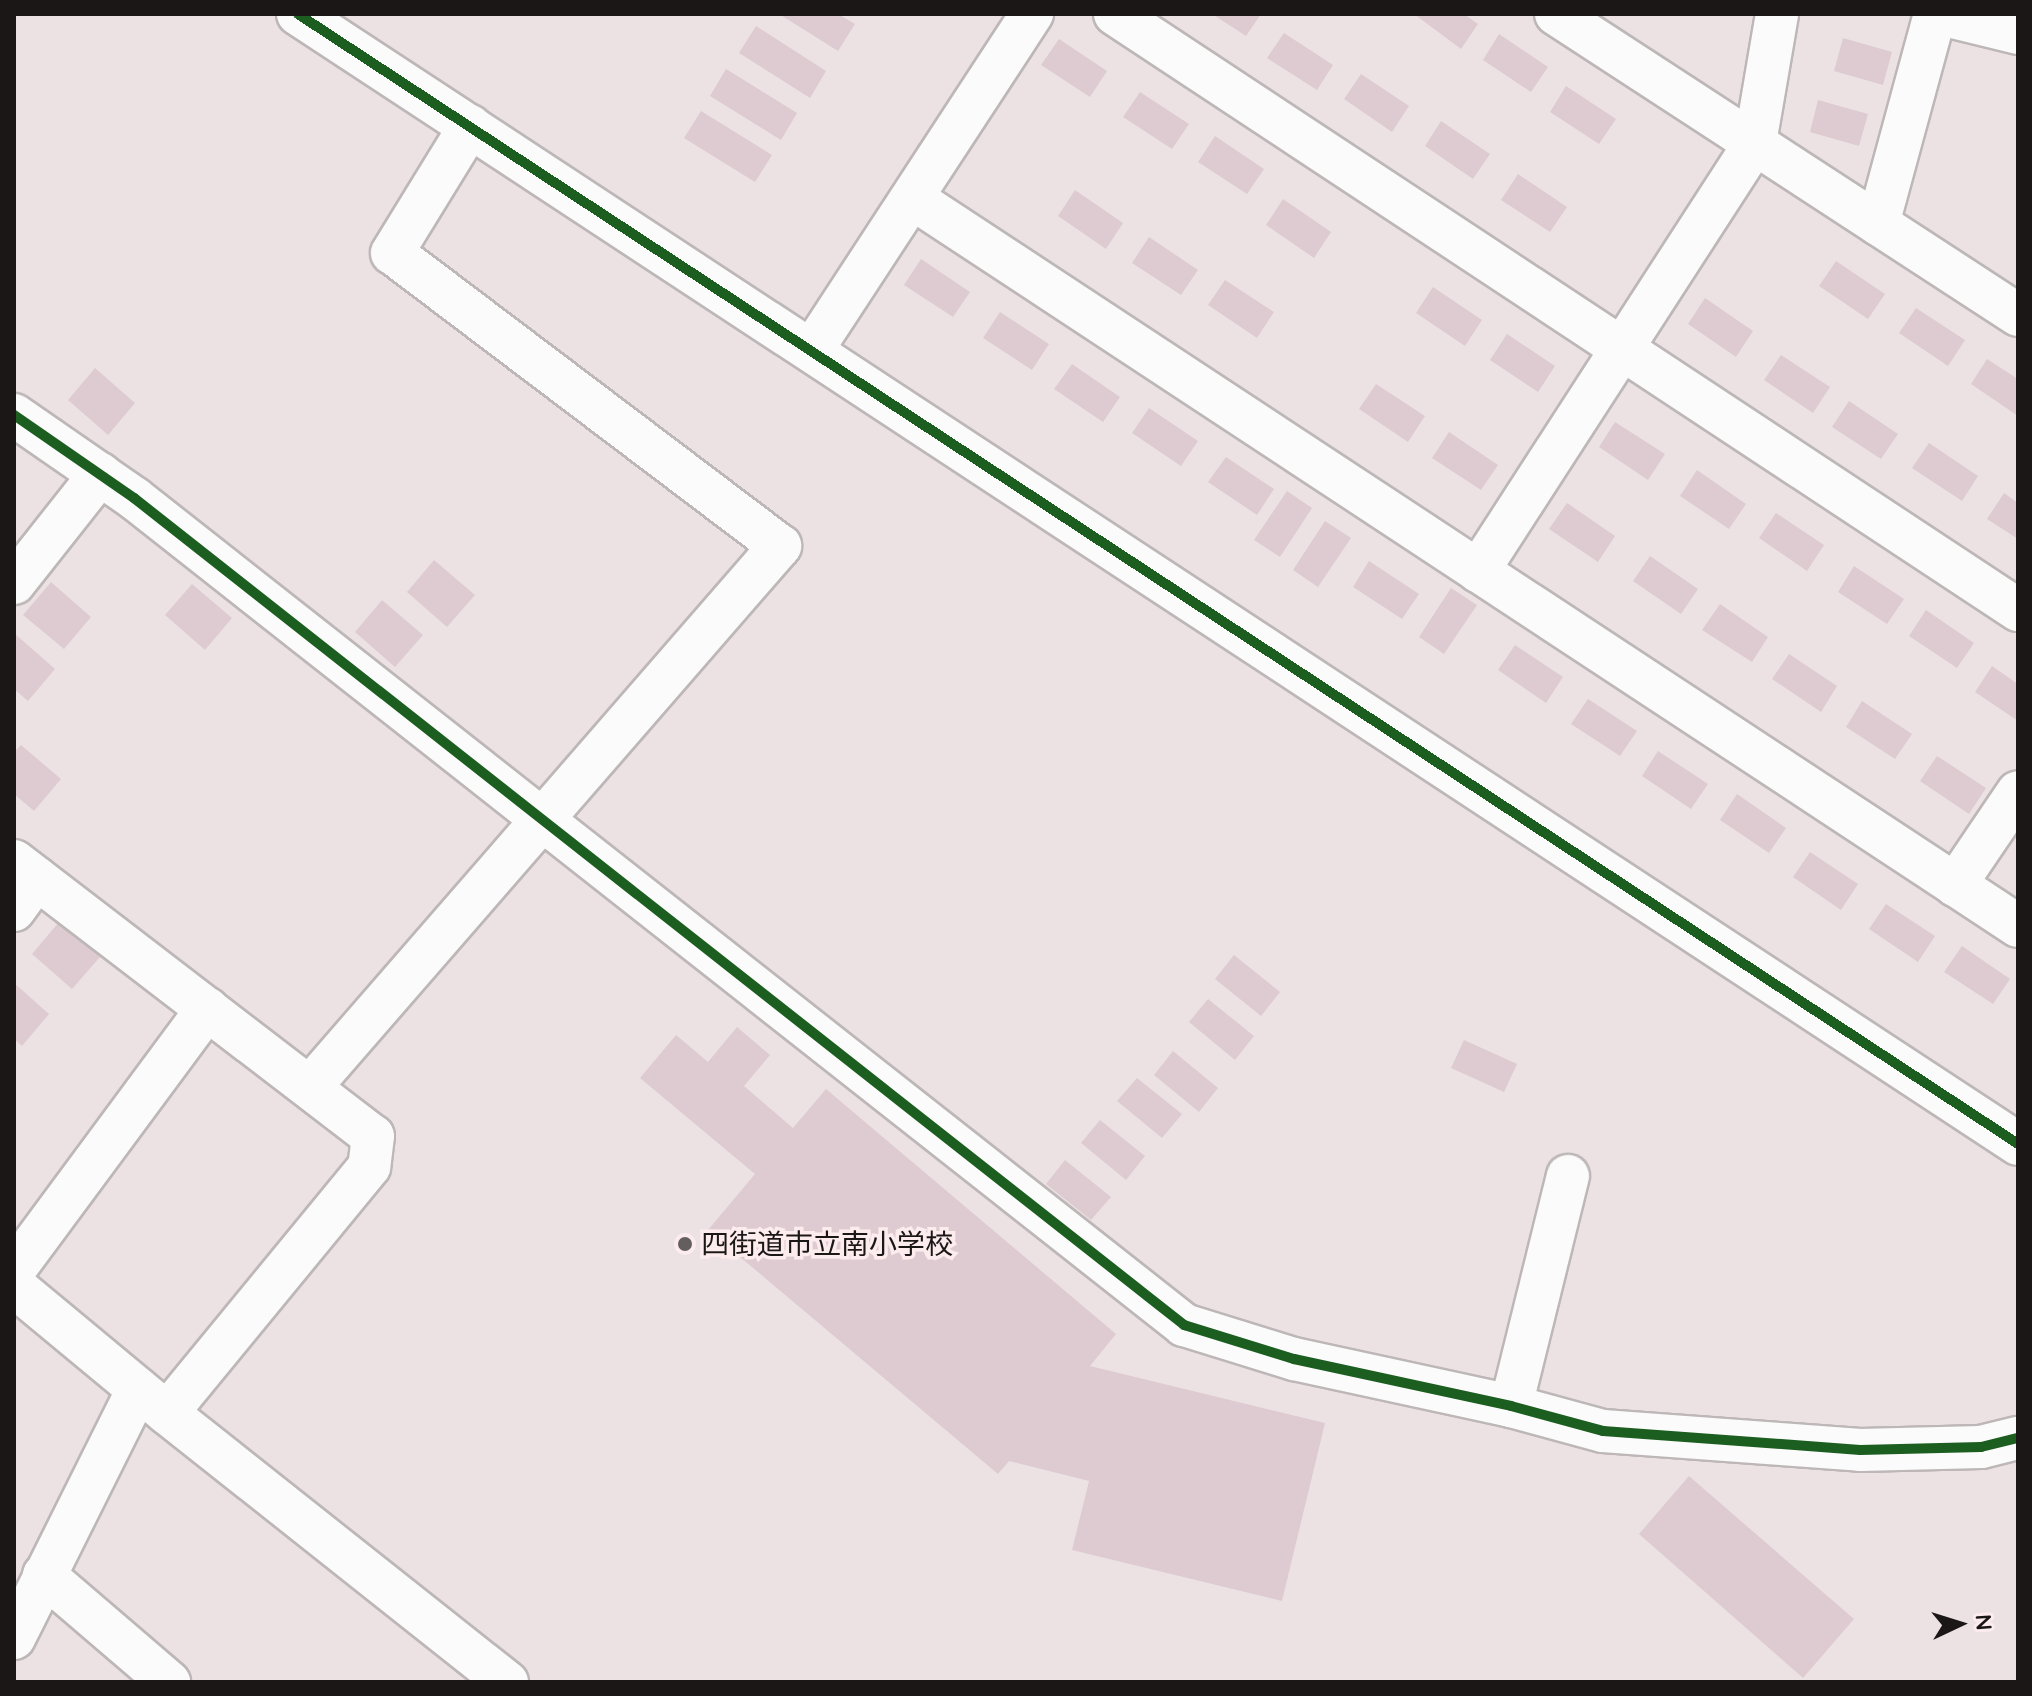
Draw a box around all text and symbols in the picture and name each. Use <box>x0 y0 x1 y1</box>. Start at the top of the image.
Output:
place label: 四街道市立南小学校 <box>701 1227 953 1261</box>
marker: 四街道市立南小学校 <box>676 1235 694 1253</box>
north arrow <box>1920 1584 2000 1664</box>
text: N <box>1969 1613 1998 1631</box>

